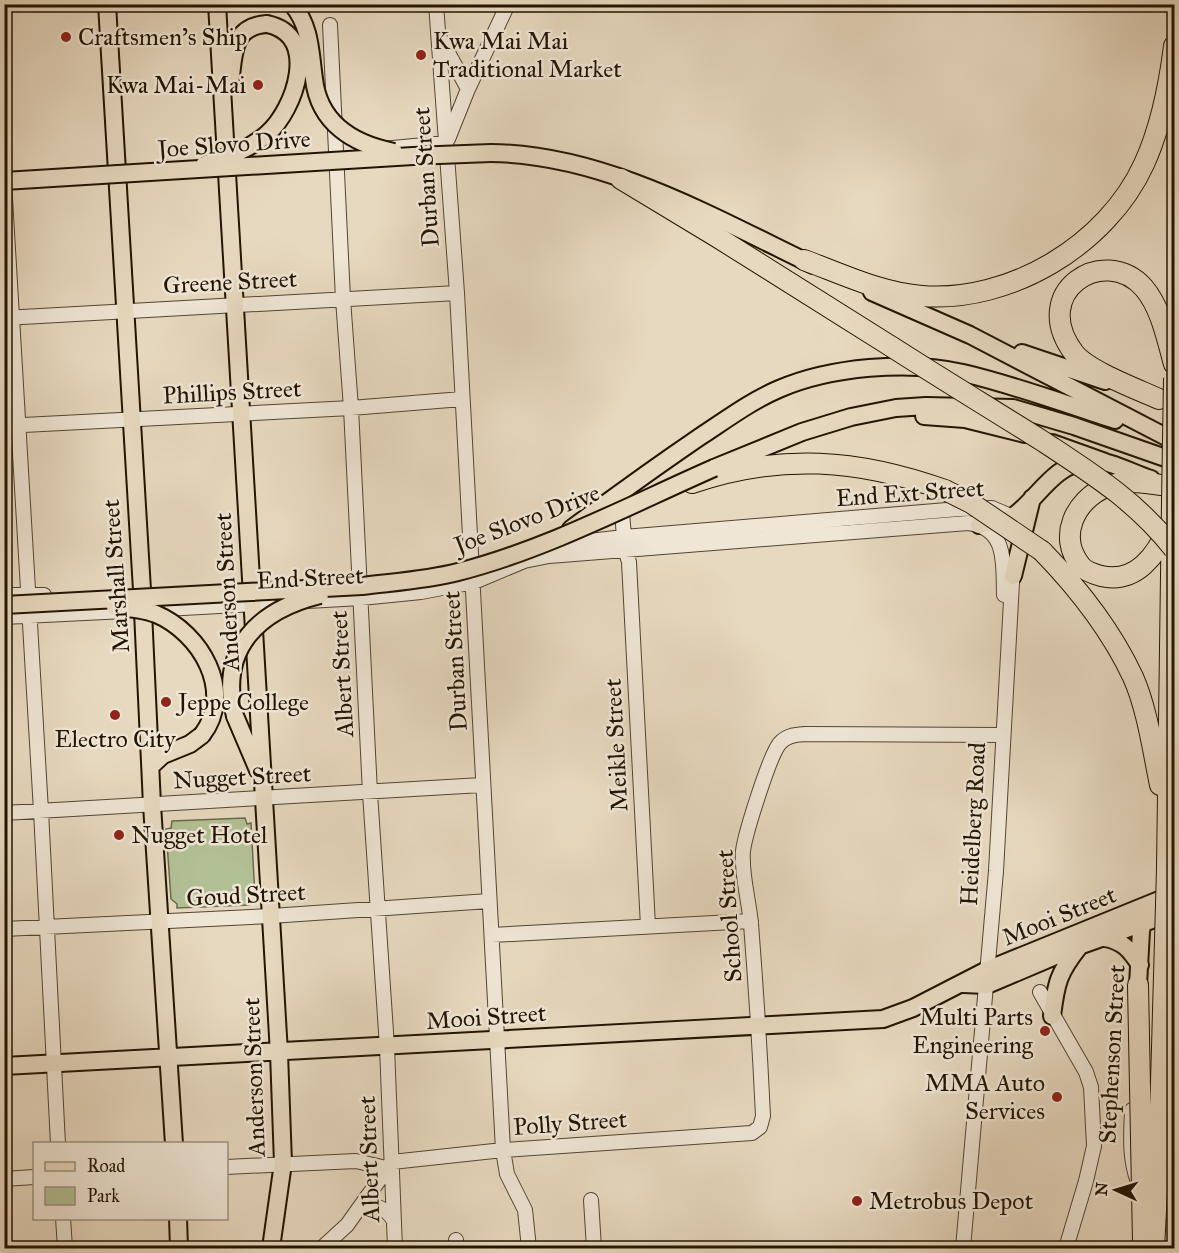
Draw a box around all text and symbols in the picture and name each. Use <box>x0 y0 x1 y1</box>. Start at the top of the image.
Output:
place label: Craftsmen's Ship <box>78 22 247 52</box>
place label: Kwa Mai Mai Traditional Market <box>433 26 622 84</box>
marker: Craftsmen's Ship <box>59 30 73 44</box>
marker: Kwa Mai Mai Traditional Market <box>414 48 428 62</box>
place label: Kwa Mai-Mai <box>106 70 246 100</box>
marker: Kwa Mai-Mai <box>251 78 265 92</box>
street label: Durban Street <box>406 105 446 248</box>
street label: Joe Slovo Drive <box>154 124 311 165</box>
street label: Greene Street <box>162 263 298 300</box>
street label: Phillips Street <box>162 373 303 411</box>
street label: End Ext Street <box>835 473 986 513</box>
street label: Joe Slovo Drive <box>447 478 604 562</box>
street label: Marshall Street <box>96 498 136 654</box>
street label: Anderson Street <box>208 511 246 673</box>
street label: End Street <box>256 560 365 596</box>
street label: Durban Street <box>436 590 474 732</box>
street label: Albert Street <box>324 610 360 739</box>
street label: Meikle Street <box>598 677 634 812</box>
place label: Jeppe College <box>175 687 309 717</box>
marker: Jeppe College <box>159 695 173 709</box>
marker: Electro City <box>108 708 122 722</box>
place label: Electro City <box>54 724 176 754</box>
street label: Heidelberg Road <box>954 741 992 907</box>
street label: Nugget Street <box>172 758 312 796</box>
place label: Nugget Hotel <box>131 820 268 850</box>
marker: Nugget Hotel <box>112 828 126 842</box>
street label: School Street <box>709 848 749 983</box>
street label: Goud Street <box>186 877 307 913</box>
street label: Mooi Street <box>998 879 1121 952</box>
street label: Stephenson Street <box>1092 963 1132 1144</box>
street label: Anderson Street <box>236 997 272 1158</box>
street label: Mooi Street <box>425 998 548 1036</box>
place label: Multi Parts Engineering <box>912 1002 1034 1060</box>
marker: Multi Parts Engineering <box>1038 1024 1052 1038</box>
place label: MMA Auto Services <box>925 1068 1045 1126</box>
marker: MMA Auto Services <box>1050 1090 1064 1104</box>
street label: Albert Street <box>352 1095 386 1224</box>
street label: Polly Street <box>512 1104 628 1142</box>
legend <box>33 1142 228 1220</box>
text: Road <box>87 1155 125 1177</box>
north arrow <box>1086 1160 1146 1220</box>
text: N <box>1092 1181 1112 1196</box>
text: Park <box>87 1185 120 1207</box>
place label: Metrobus Depot <box>869 1186 1034 1216</box>
marker: Metrobus Depot <box>850 1194 864 1208</box>

